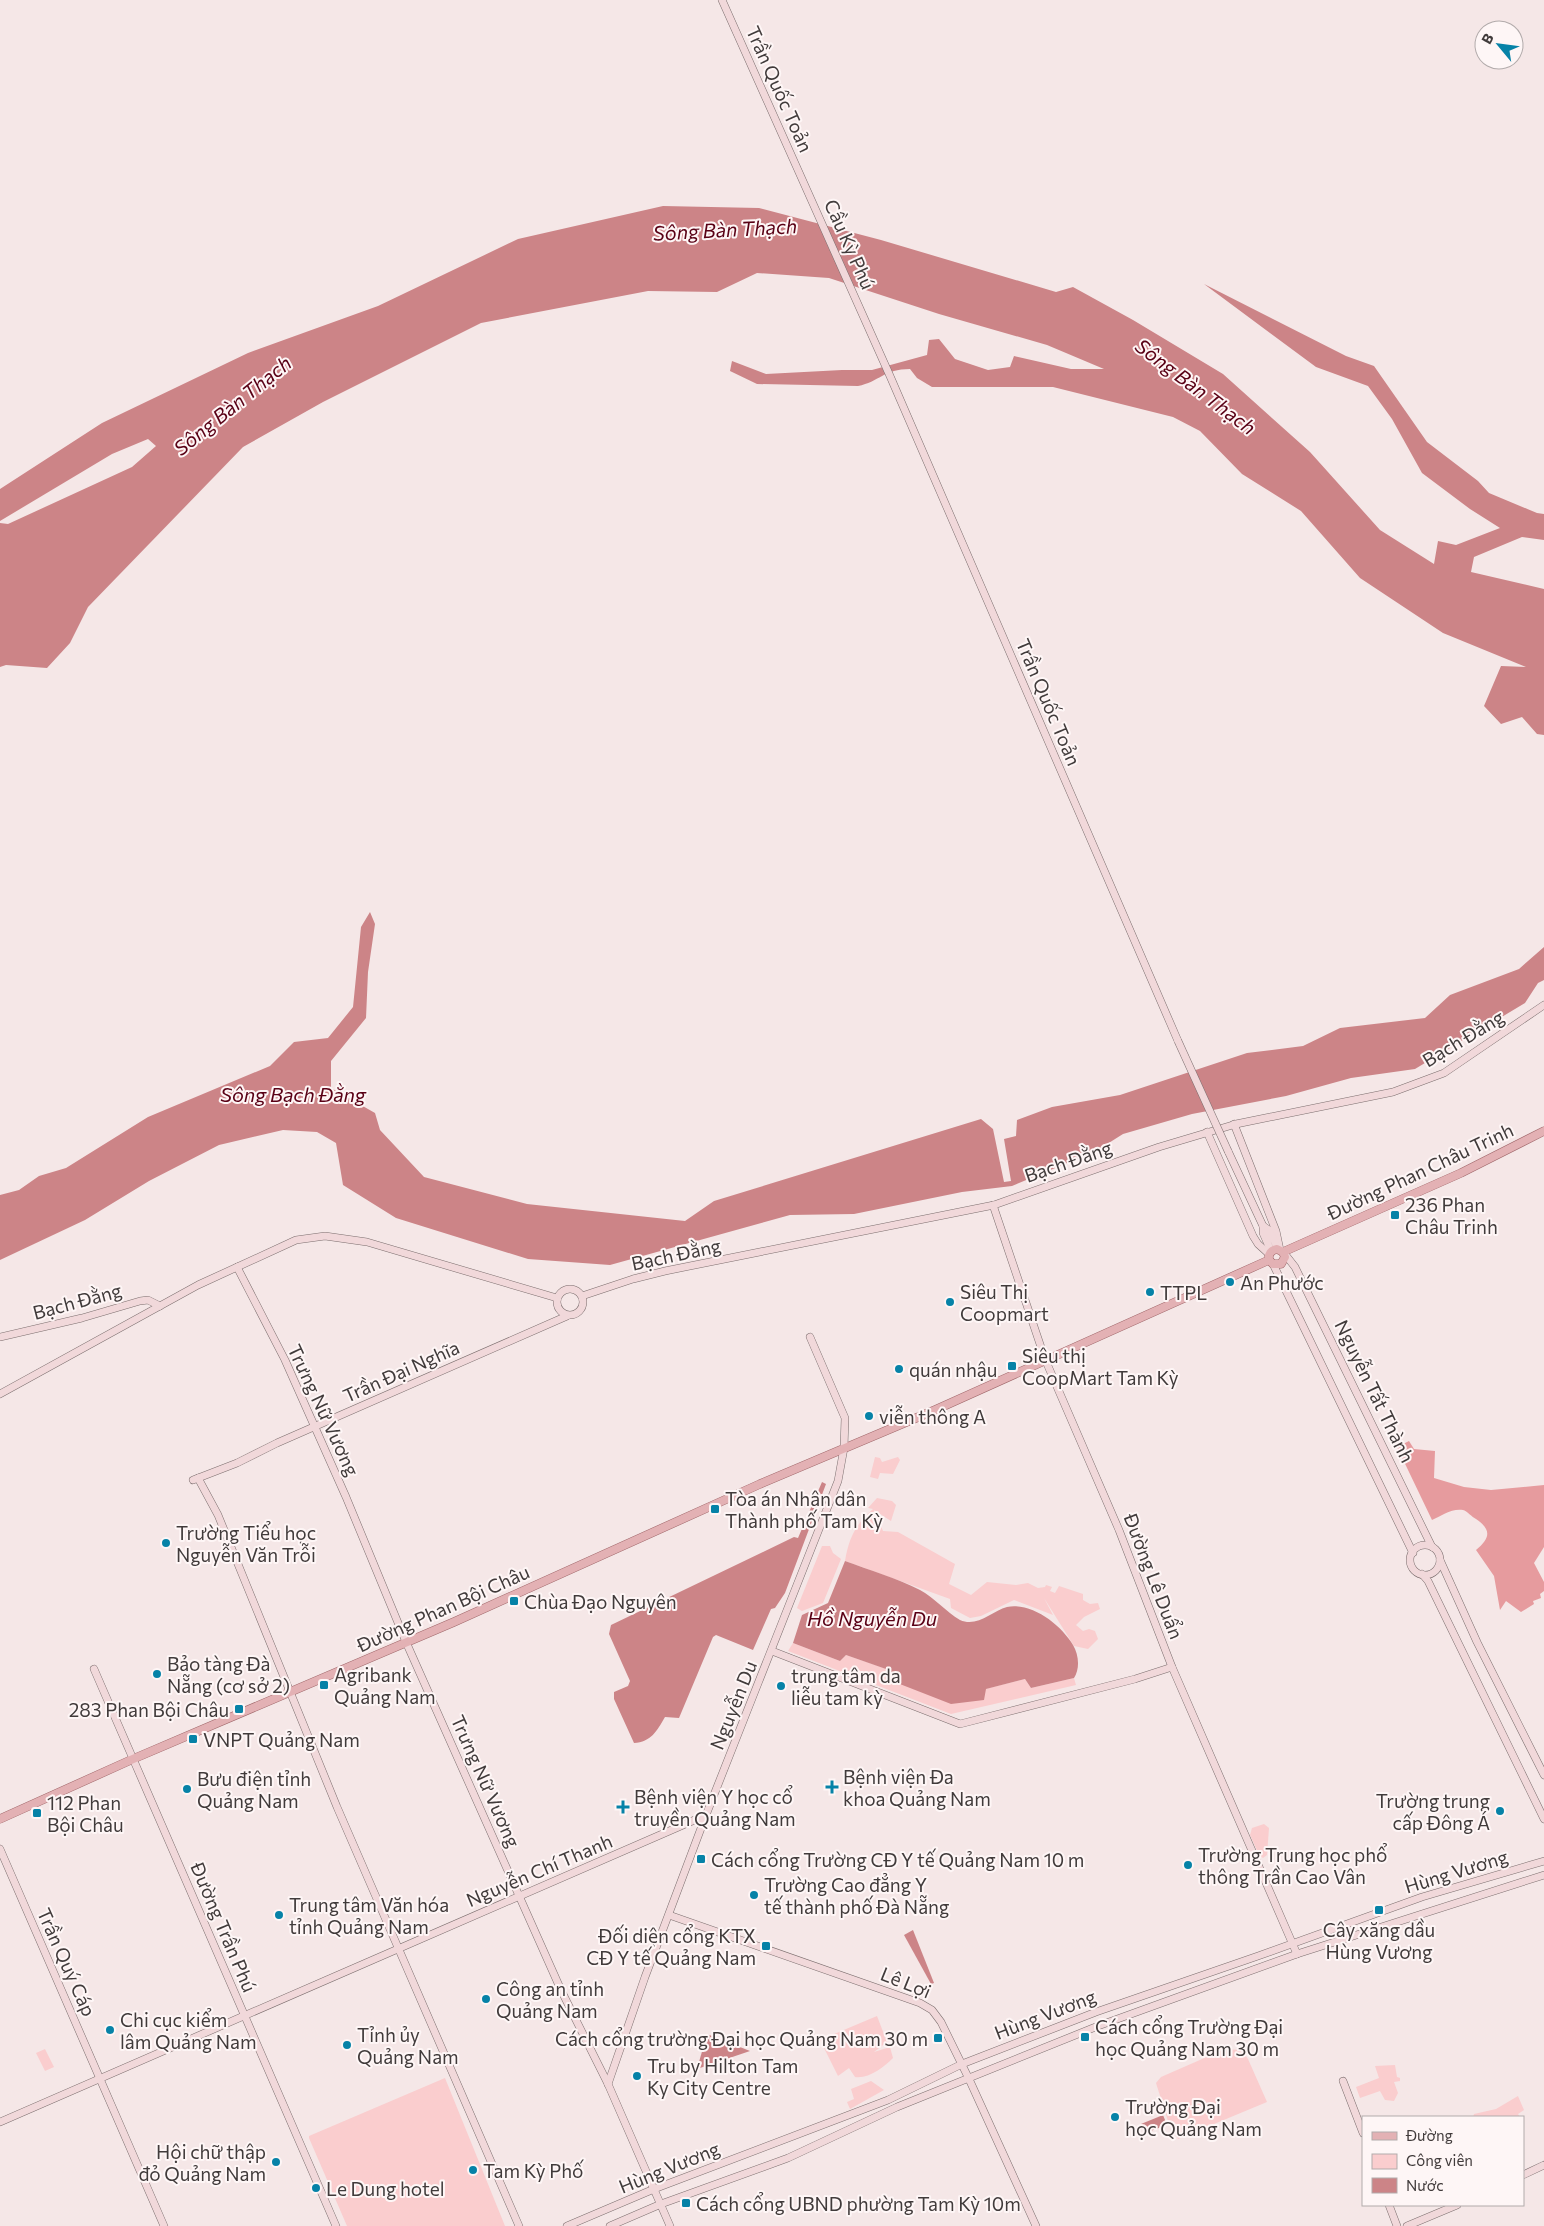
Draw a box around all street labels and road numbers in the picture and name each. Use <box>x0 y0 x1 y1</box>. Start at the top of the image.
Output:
street label: Trần Quốc Toản <box>742 22 818 156</box>
street label: Cầu Kỳ Phú <box>820 195 880 293</box>
street label: Trần Quốc Toản <box>1012 635 1086 769</box>
street label: Bạch Đằng <box>1418 1005 1508 1071</box>
street label: Đường Phan Châu Trinh <box>1322 1118 1517 1225</box>
street label: Bạch Đằng <box>1021 1135 1115 1187</box>
street label: Bạch Đằng <box>629 1233 723 1275</box>
street label: Bạch Đằng <box>30 1278 124 1324</box>
street label: Nguyễn Tất Thành <box>1331 1316 1419 1466</box>
street label: Trần Đại Nghĩa <box>339 1335 463 1407</box>
street label: Trưng Nữ Vương <box>283 1341 365 1479</box>
street label: Đường Lê Duẩn <box>1119 1509 1189 1642</box>
street label: Đường Phan Bội Châu <box>352 1560 533 1657</box>
street label: Nguyễn Du <box>705 1657 761 1753</box>
street label: Trưng Nữ Vương <box>447 1711 525 1851</box>
street label: Nguyễn Chí Thanh <box>462 1829 616 1911</box>
street label: Hùng Vương <box>1401 1844 1511 1898</box>
street label: Đường Trần Phú <box>186 1858 262 1995</box>
street label: Trần Quý Cáp <box>33 1904 101 2020</box>
street label: Lê Lợi <box>877 1962 935 2002</box>
street label: Hùng Vương <box>991 1984 1099 2044</box>
street label: Hùng Vương <box>615 2136 723 2198</box>

